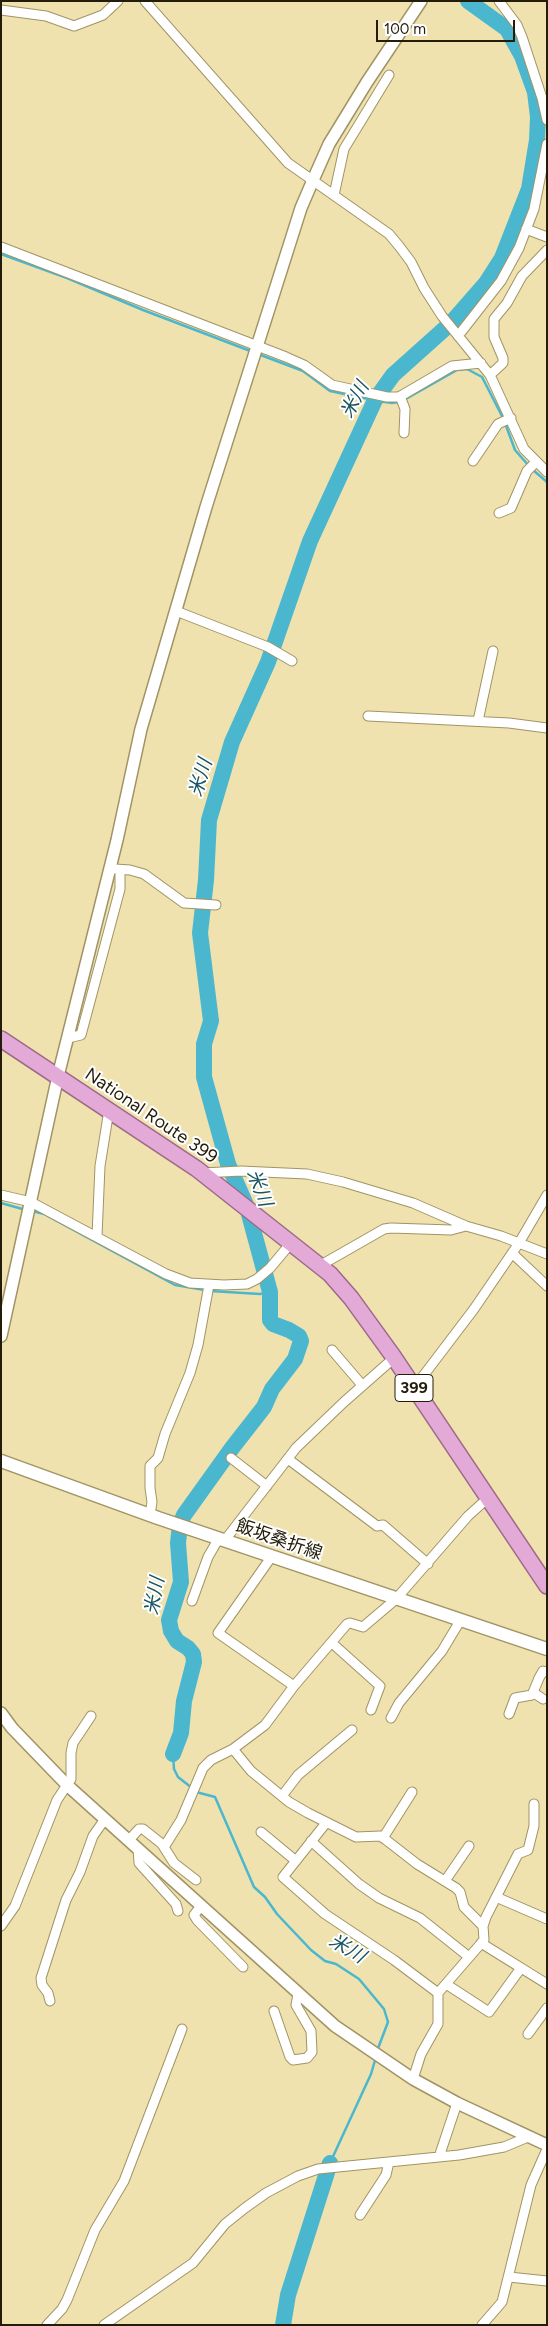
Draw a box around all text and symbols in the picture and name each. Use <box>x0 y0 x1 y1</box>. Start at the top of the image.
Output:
scale bar <box>378 10 517 42</box>
text: 100 m <box>384 20 426 38</box>
water label: 米川 <box>336 378 374 422</box>
water label: 米川 <box>185 756 217 800</box>
street label: National Route 399 <box>81 1064 221 1168</box>
water label: 米川 <box>242 1166 276 1210</box>
road number: 399 <box>395 1375 433 1402</box>
street label: 飯坂桑折線 <box>233 1515 325 1565</box>
water label: 米川 <box>140 1575 170 1617</box>
water label: 米川 <box>325 1929 369 1969</box>

